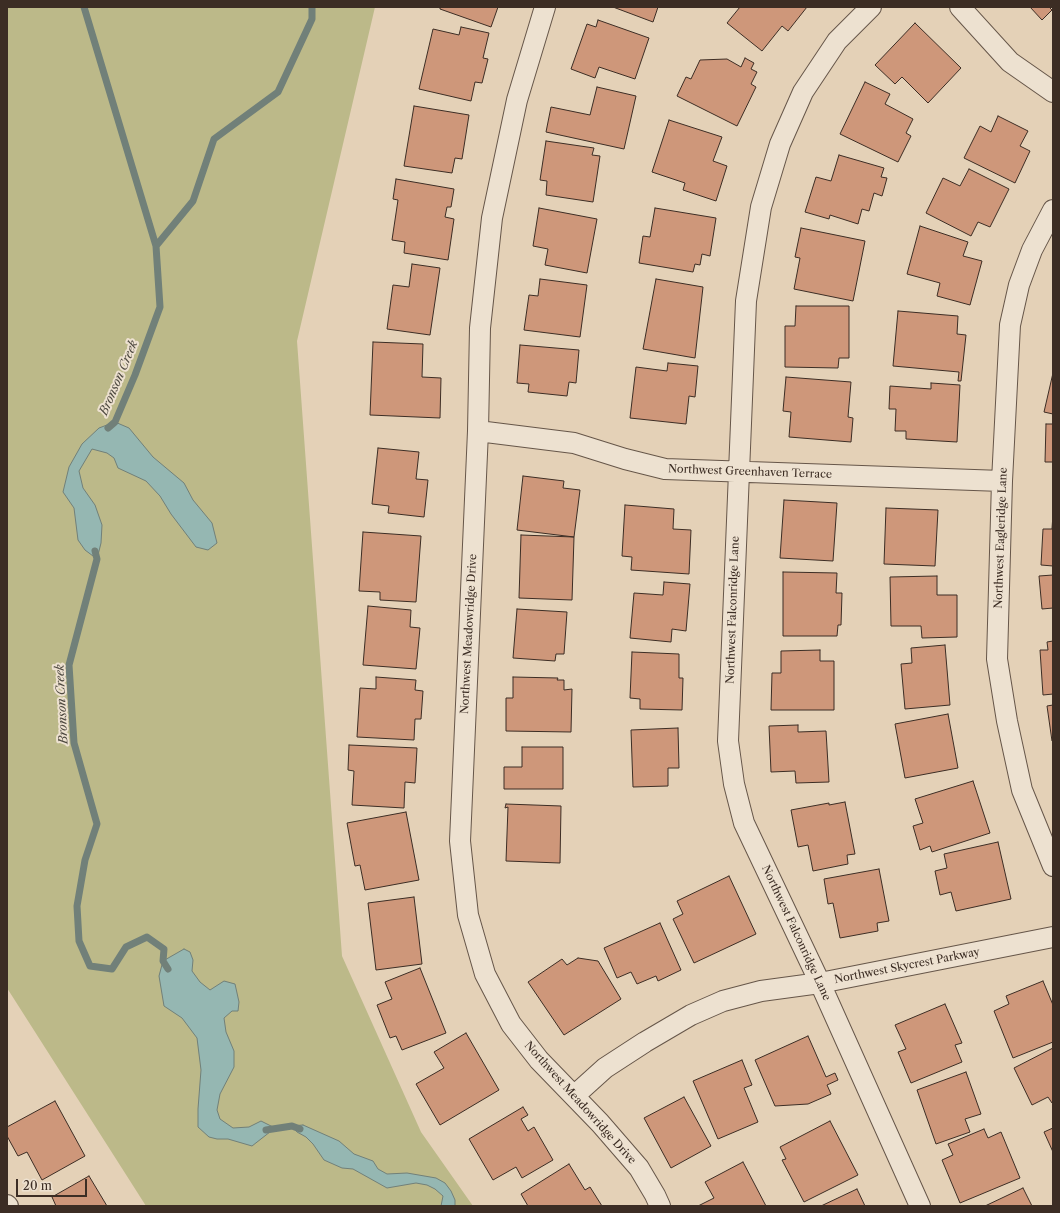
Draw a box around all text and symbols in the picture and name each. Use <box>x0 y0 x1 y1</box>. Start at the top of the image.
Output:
water label: Bronson Creek <box>97 338 141 418</box>
street label: Northwest Greenhaven Terrace <box>668 463 832 481</box>
street label: Northwest Eagleridge Lane <box>992 467 1010 609</box>
street label: Northwest Falconridge Lane <box>724 536 742 684</box>
street label: Northwest Meadowridge Drive <box>458 554 480 714</box>
water label: Bronson Creek <box>53 664 71 744</box>
street label: Northwest Falconridge Lane <box>759 863 833 1003</box>
street label: Northwest Skycrest Parkway <box>833 945 981 987</box>
street label: Northwest Meadowridge Drive <box>521 1039 639 1167</box>
scale bar <box>18 1171 89 1197</box>
text: 20 m <box>23 1178 52 1193</box>

